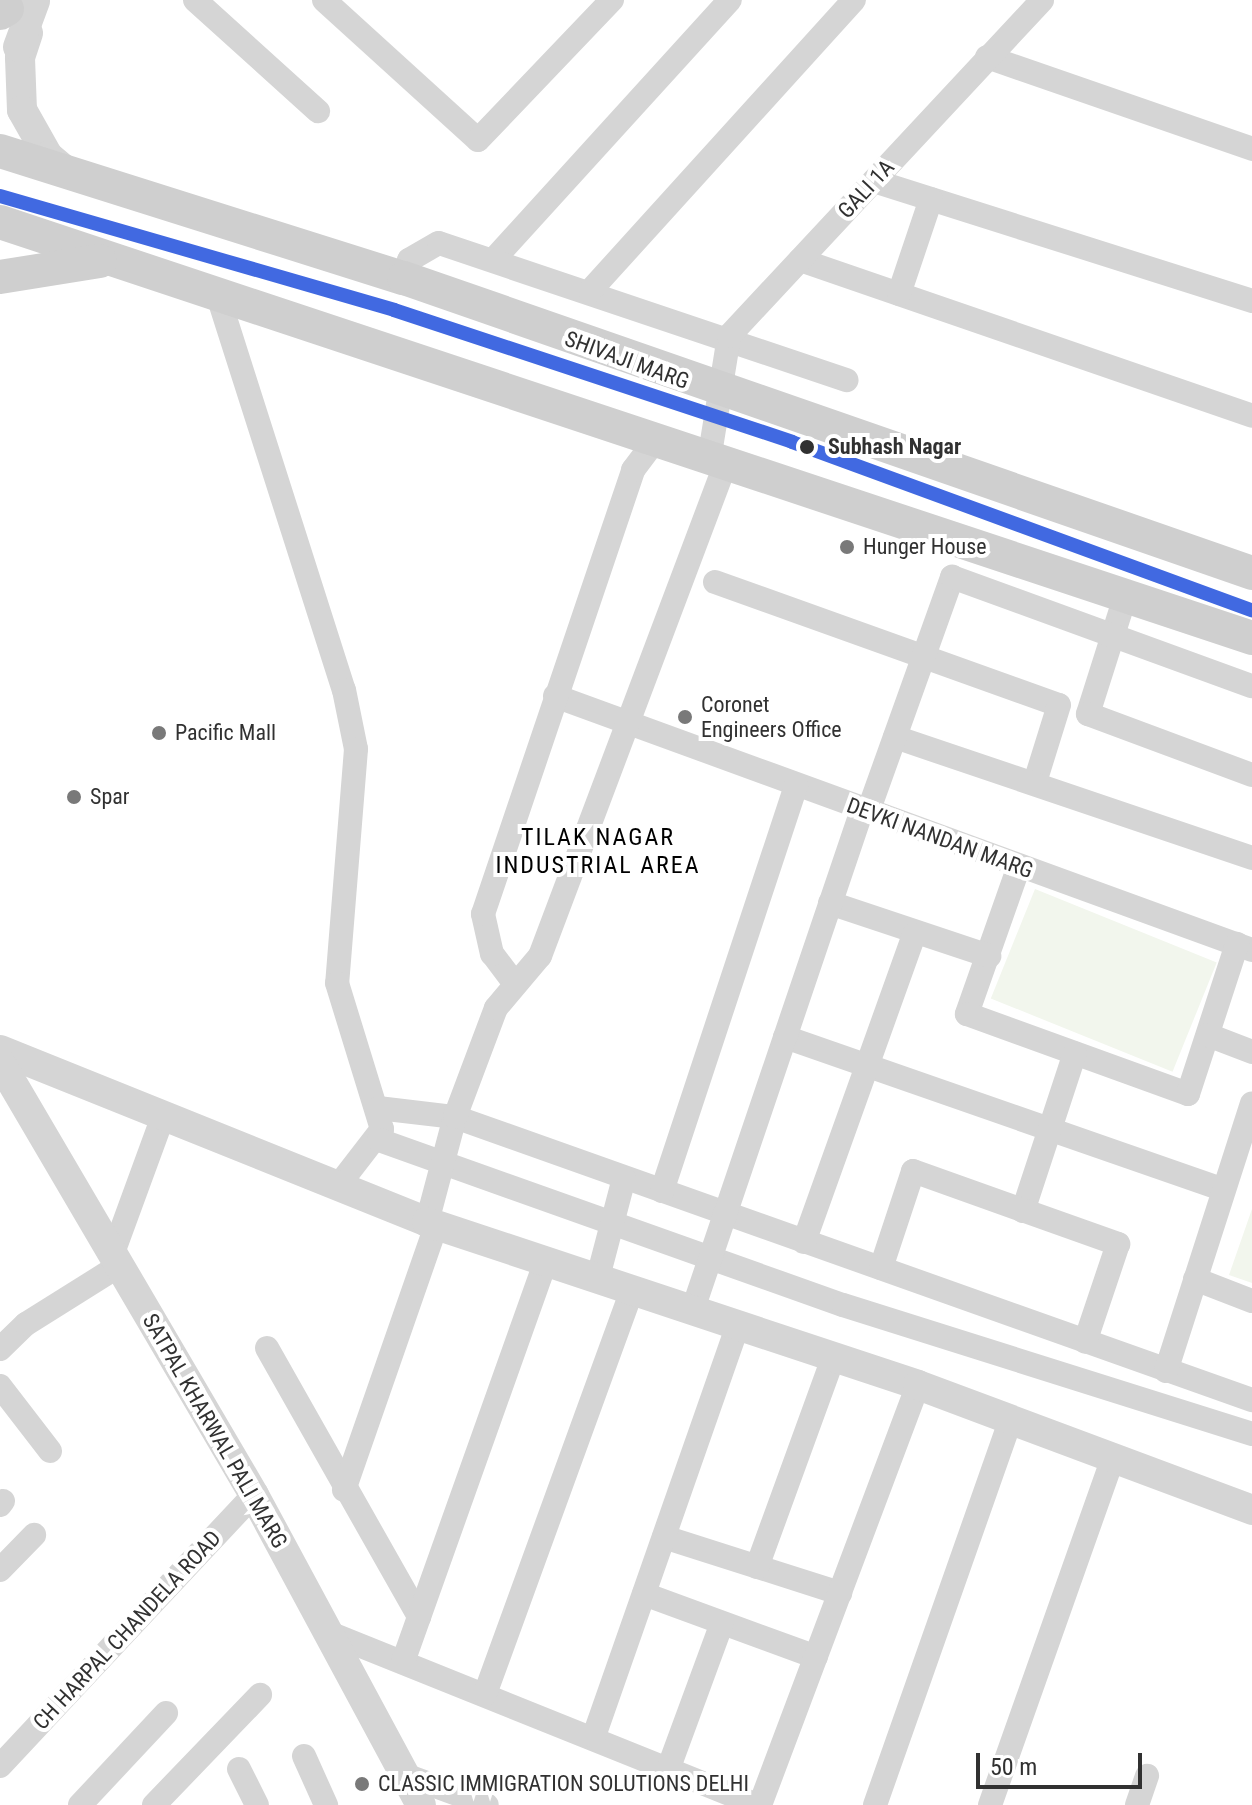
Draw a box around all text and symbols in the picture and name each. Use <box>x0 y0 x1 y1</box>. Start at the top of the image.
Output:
street label: GALI 1A <box>832 154 900 224</box>
street label: SHIVAJI MARG <box>561 325 693 395</box>
marker: Subhash Nagar <box>793 433 821 461</box>
place label: Subhash Nagar <box>828 434 961 460</box>
place label: Hunger House <box>863 534 987 560</box>
marker: Hunger House <box>838 538 856 556</box>
place label: Coronet Engineers Office <box>701 691 842 742</box>
marker: Coronet Engineers Office <box>676 708 694 726</box>
place label: Pacific Mall <box>175 720 276 746</box>
marker: Pacific Mall <box>150 724 168 742</box>
place label: Spar <box>90 784 129 810</box>
marker: Spar <box>65 788 83 806</box>
street label: DEVKI NANDAN MARG <box>843 792 1037 884</box>
district label: TILAK NAGAR INDUSTRIAL AREA <box>495 824 701 880</box>
street label: SATPAL KHARWAL PALI MARG <box>137 1309 293 1553</box>
street label: CH HARPAL CHANDELA ROAD <box>28 1525 226 1735</box>
scale bar <box>980 1737 1146 1787</box>
text: 50 m <box>990 1753 1037 1781</box>
place label: CLASSIC IMMIGRATION SOLUTIONS DELHI <box>378 1771 749 1797</box>
marker: CLASSIC IMMIGRATION SOLUTIONS DELHI <box>353 1775 371 1793</box>

